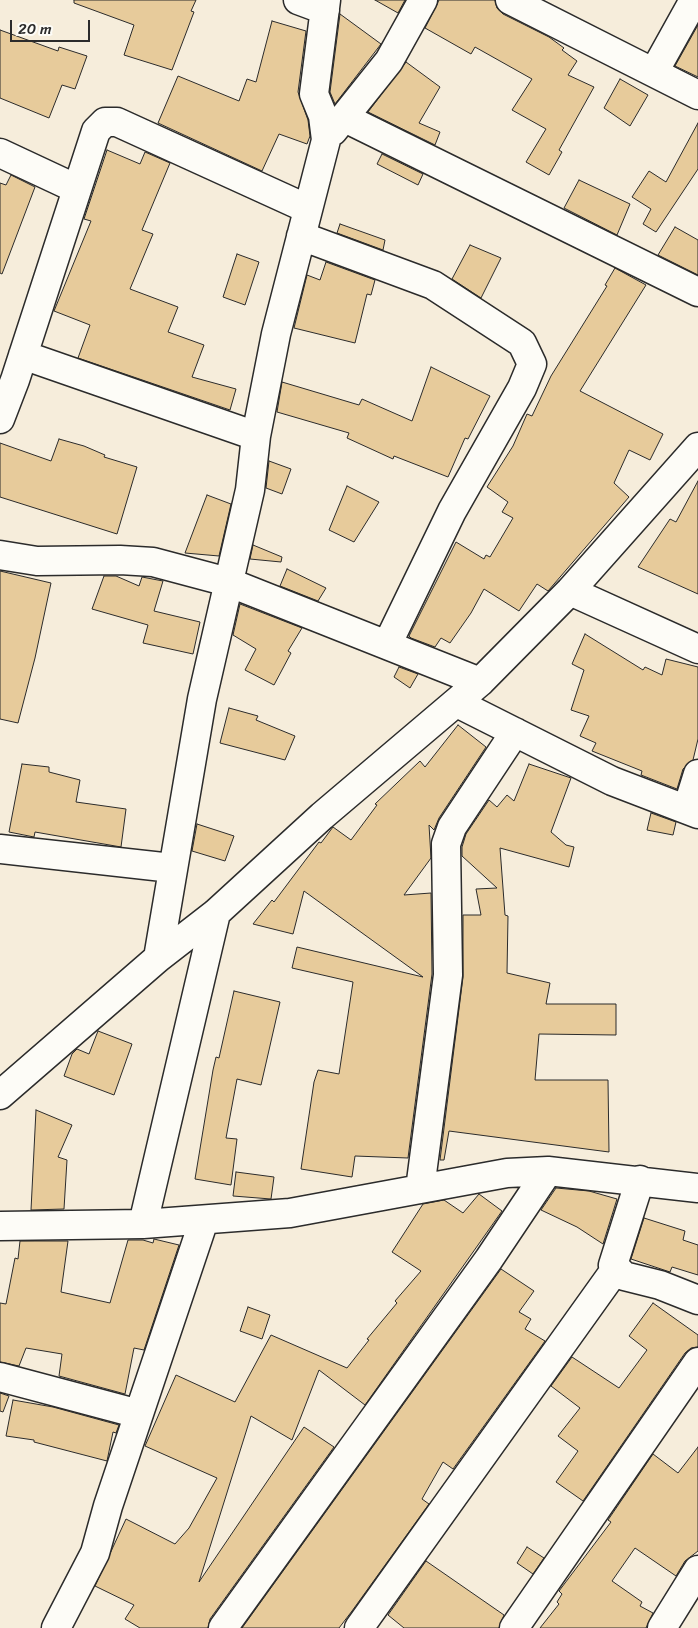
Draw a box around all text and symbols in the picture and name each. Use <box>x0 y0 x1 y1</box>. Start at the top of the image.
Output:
scale bar <box>12 10 92 42</box>
text: 20 m <box>18 16 52 42</box>

